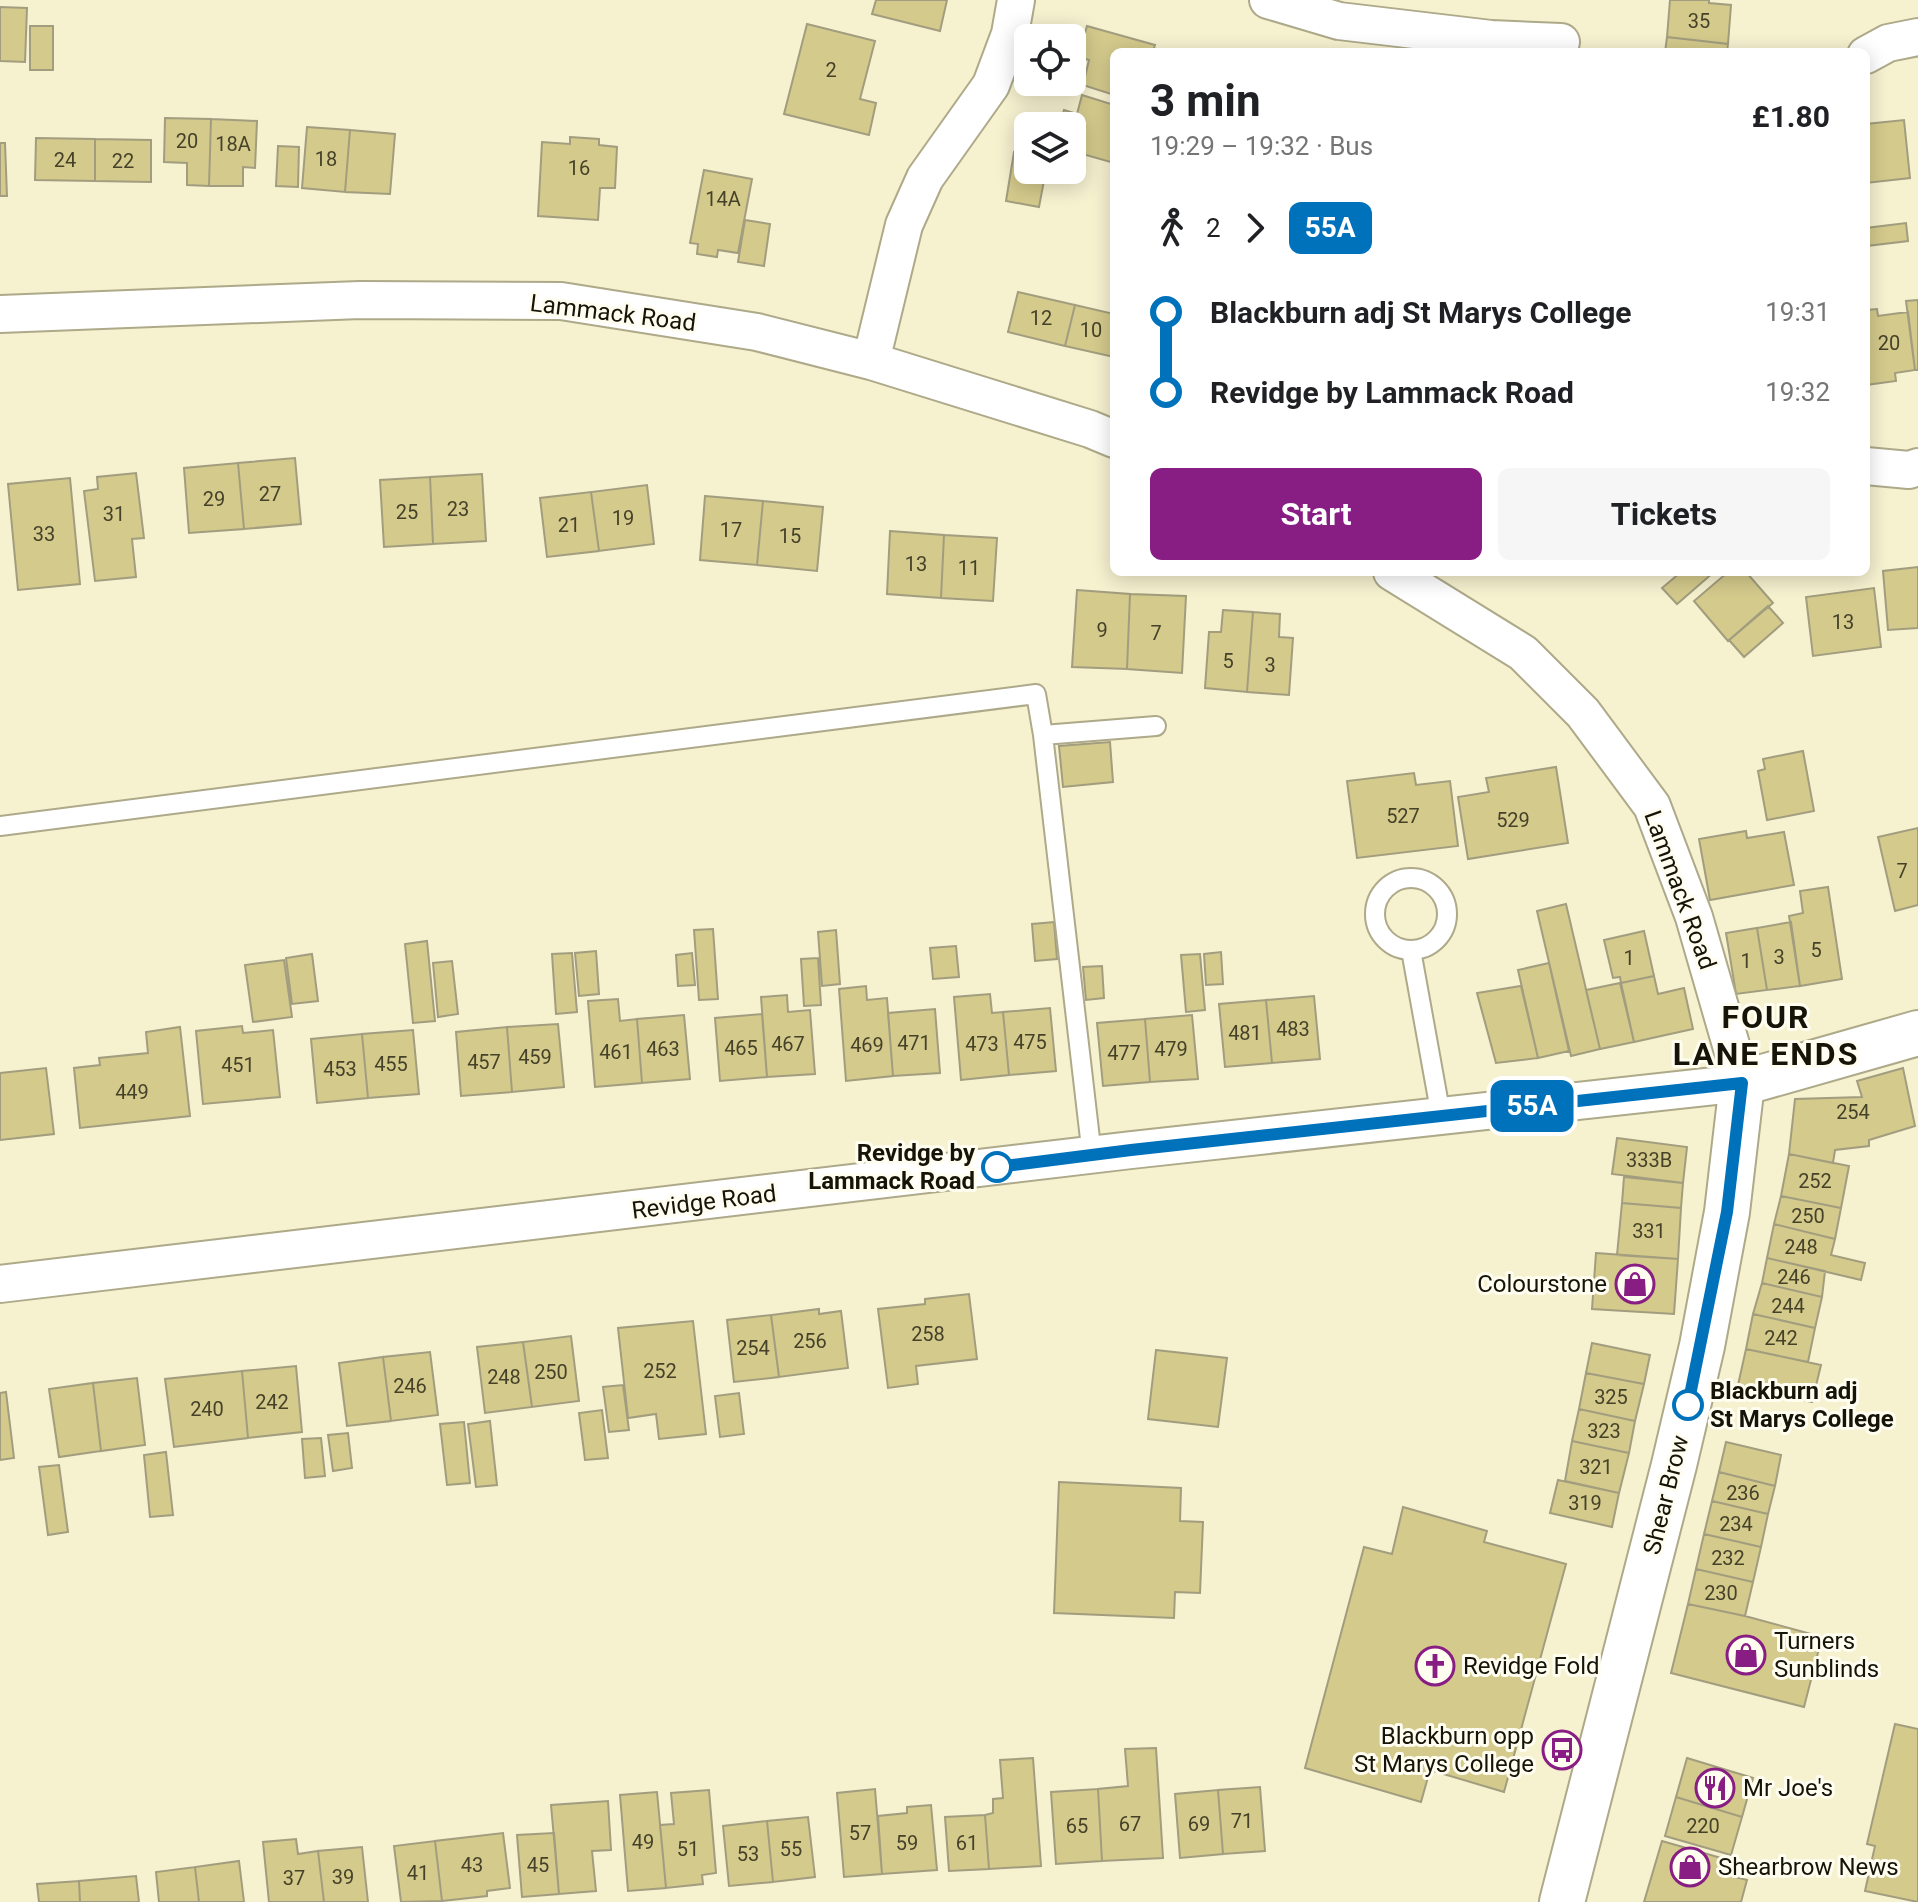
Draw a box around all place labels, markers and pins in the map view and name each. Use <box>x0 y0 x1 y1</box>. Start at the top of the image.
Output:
place label: Revidge by Lammack Road <box>808 1139 976 1195</box>
marker: Revidge by Lammack Road <box>982 1152 1012 1182</box>
shop icon: Colourstone <box>1614 1263 1656 1305</box>
place label: Colourstone <box>1477 1270 1607 1298</box>
place label: Blackburn adj St Marys College <box>1710 1377 1894 1433</box>
marker: Blackburn adj St Marys College <box>1673 1390 1703 1420</box>
place label: Turners Sunblinds <box>1774 1627 1879 1683</box>
shop icon: Turners Sunblinds <box>1725 1634 1767 1676</box>
church icon: Revidge Fold <box>1414 1645 1456 1687</box>
place label: Revidge Fold <box>1463 1652 1600 1680</box>
place label: Blackburn opp St Marys College <box>1354 1722 1534 1778</box>
bus stop icon: Blackburn opp St Marys College <box>1541 1729 1583 1771</box>
restaurant icon: Mr Joe's <box>1694 1767 1736 1809</box>
place label: Mr Joe's <box>1743 1774 1833 1802</box>
shop icon: Shearbrow News <box>1669 1846 1711 1888</box>
place label: Shearbrow News <box>1718 1853 1899 1881</box>

